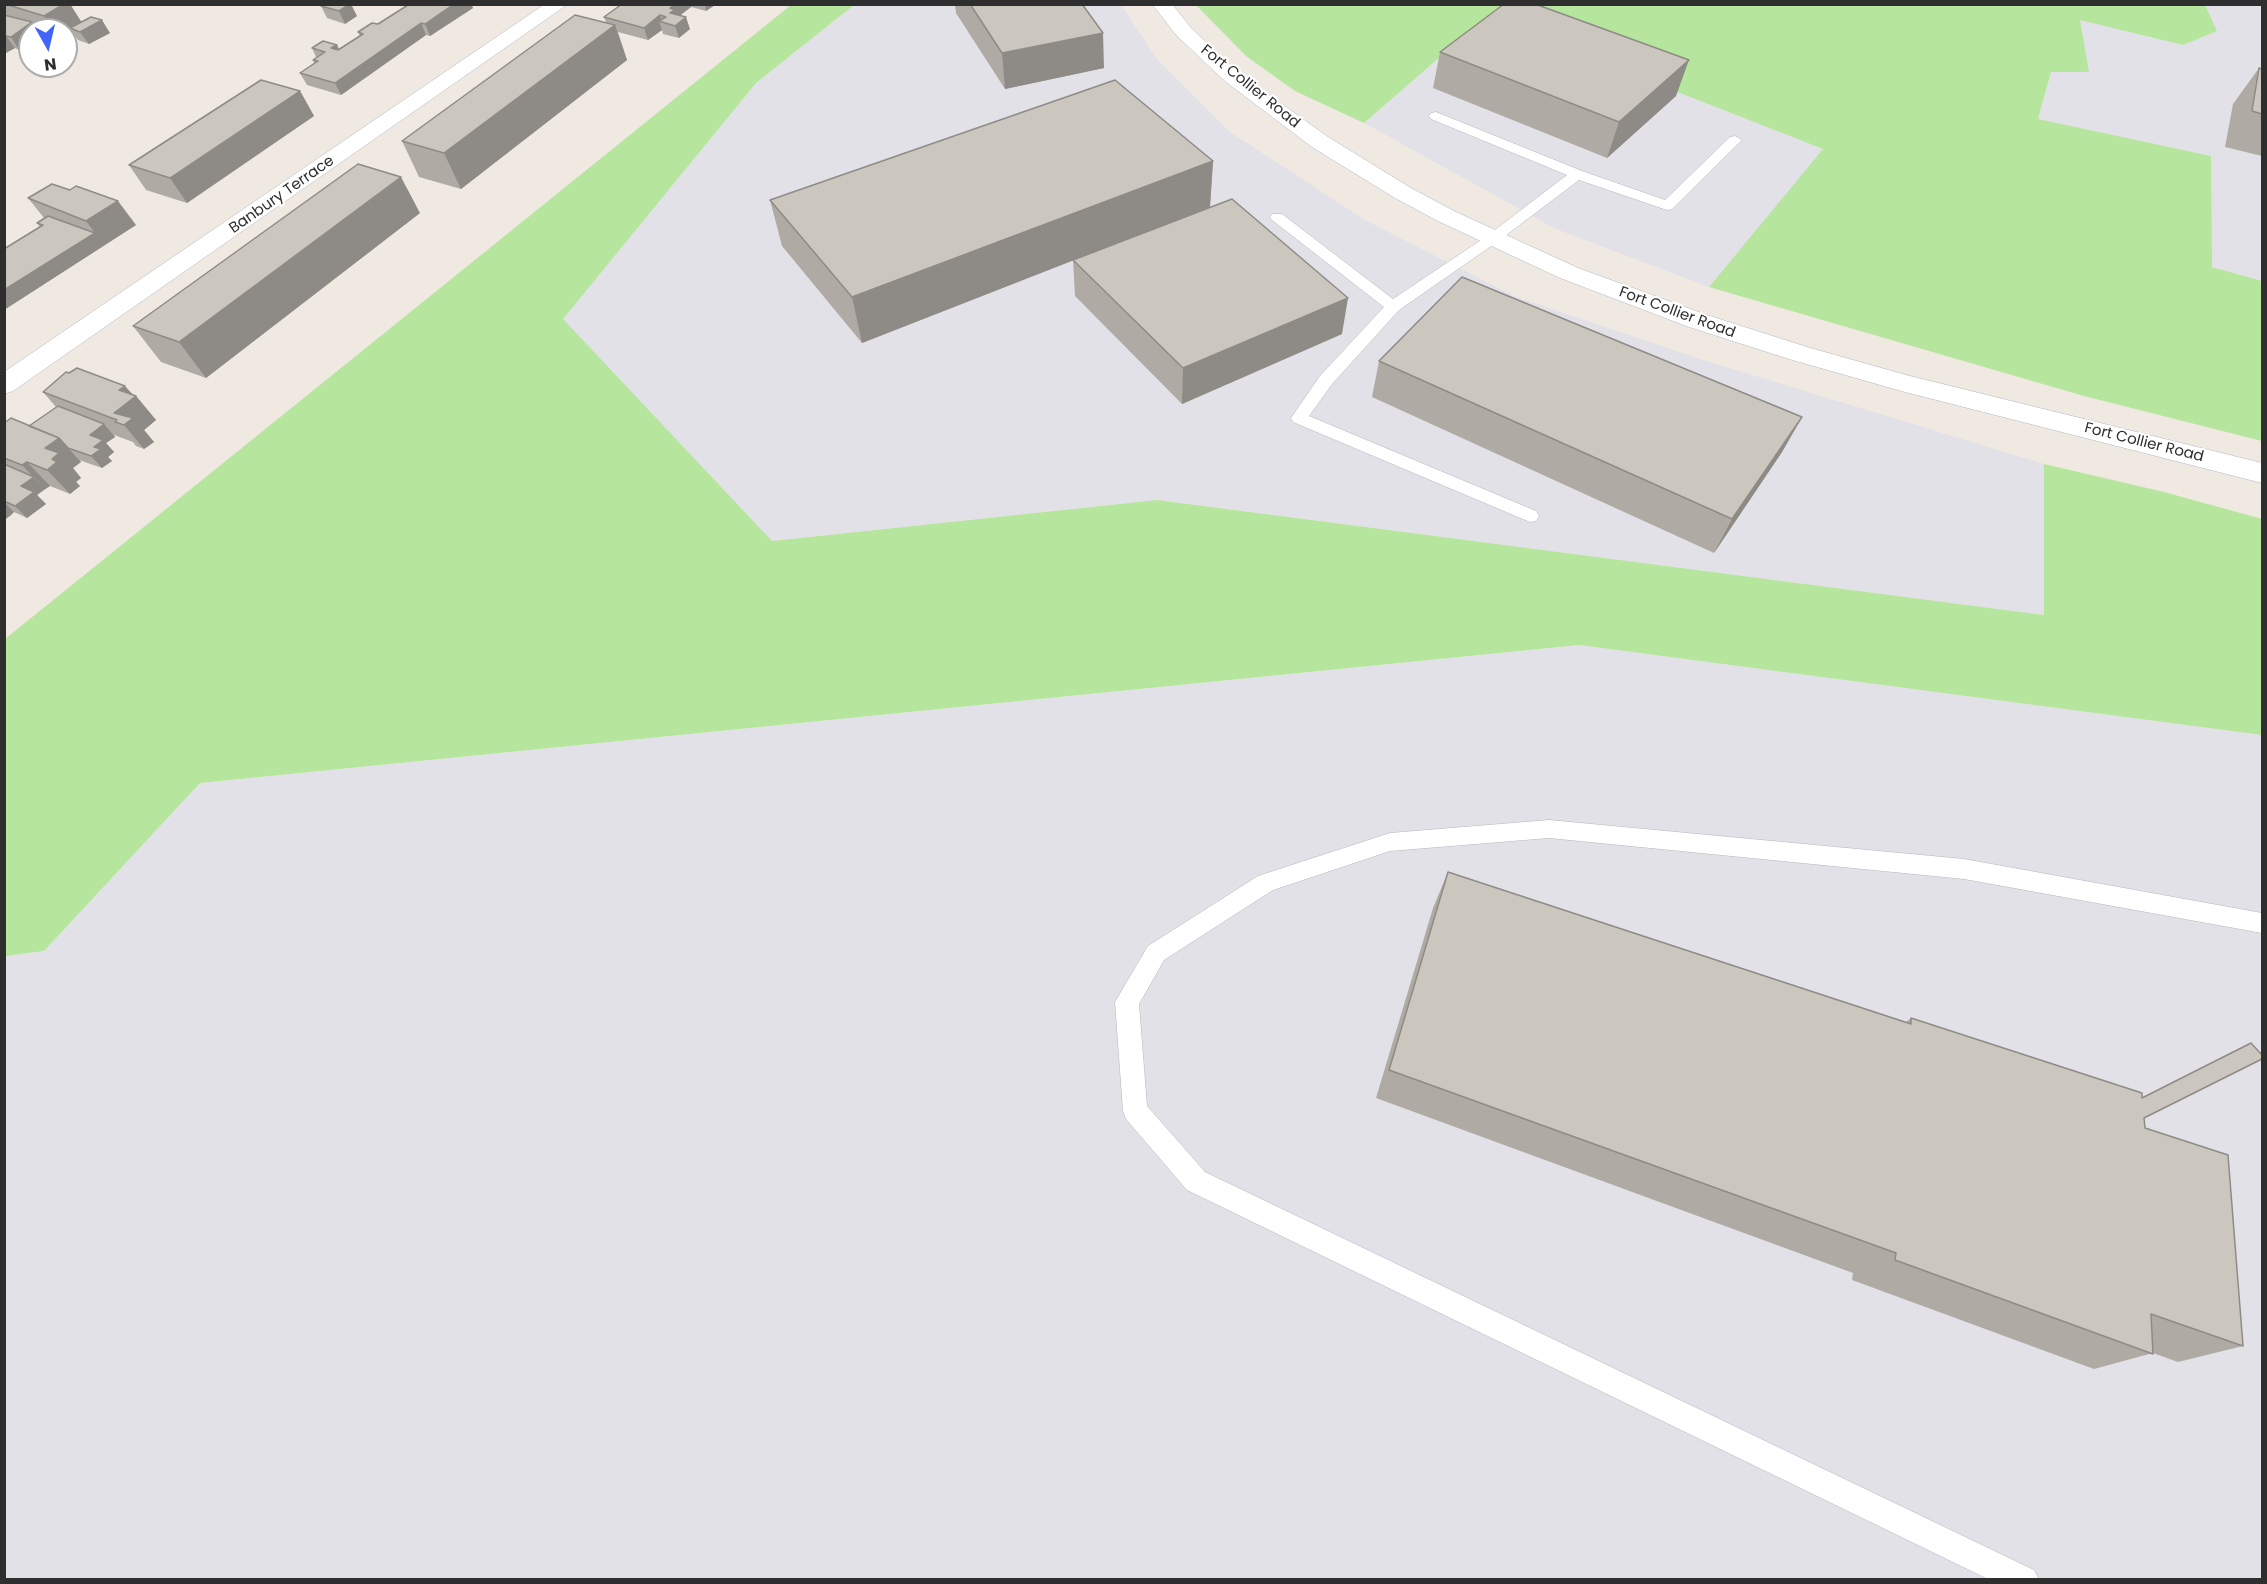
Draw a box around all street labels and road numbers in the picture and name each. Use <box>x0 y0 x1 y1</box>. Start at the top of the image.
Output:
street label: Fort Collier Road <box>1197 42 1303 132</box>
street label: Banbury Terrace <box>226 152 338 238</box>
street label: Fort Collier Road <box>1616 284 1738 342</box>
street label: Fort Collier Road <box>2082 419 2206 467</box>

